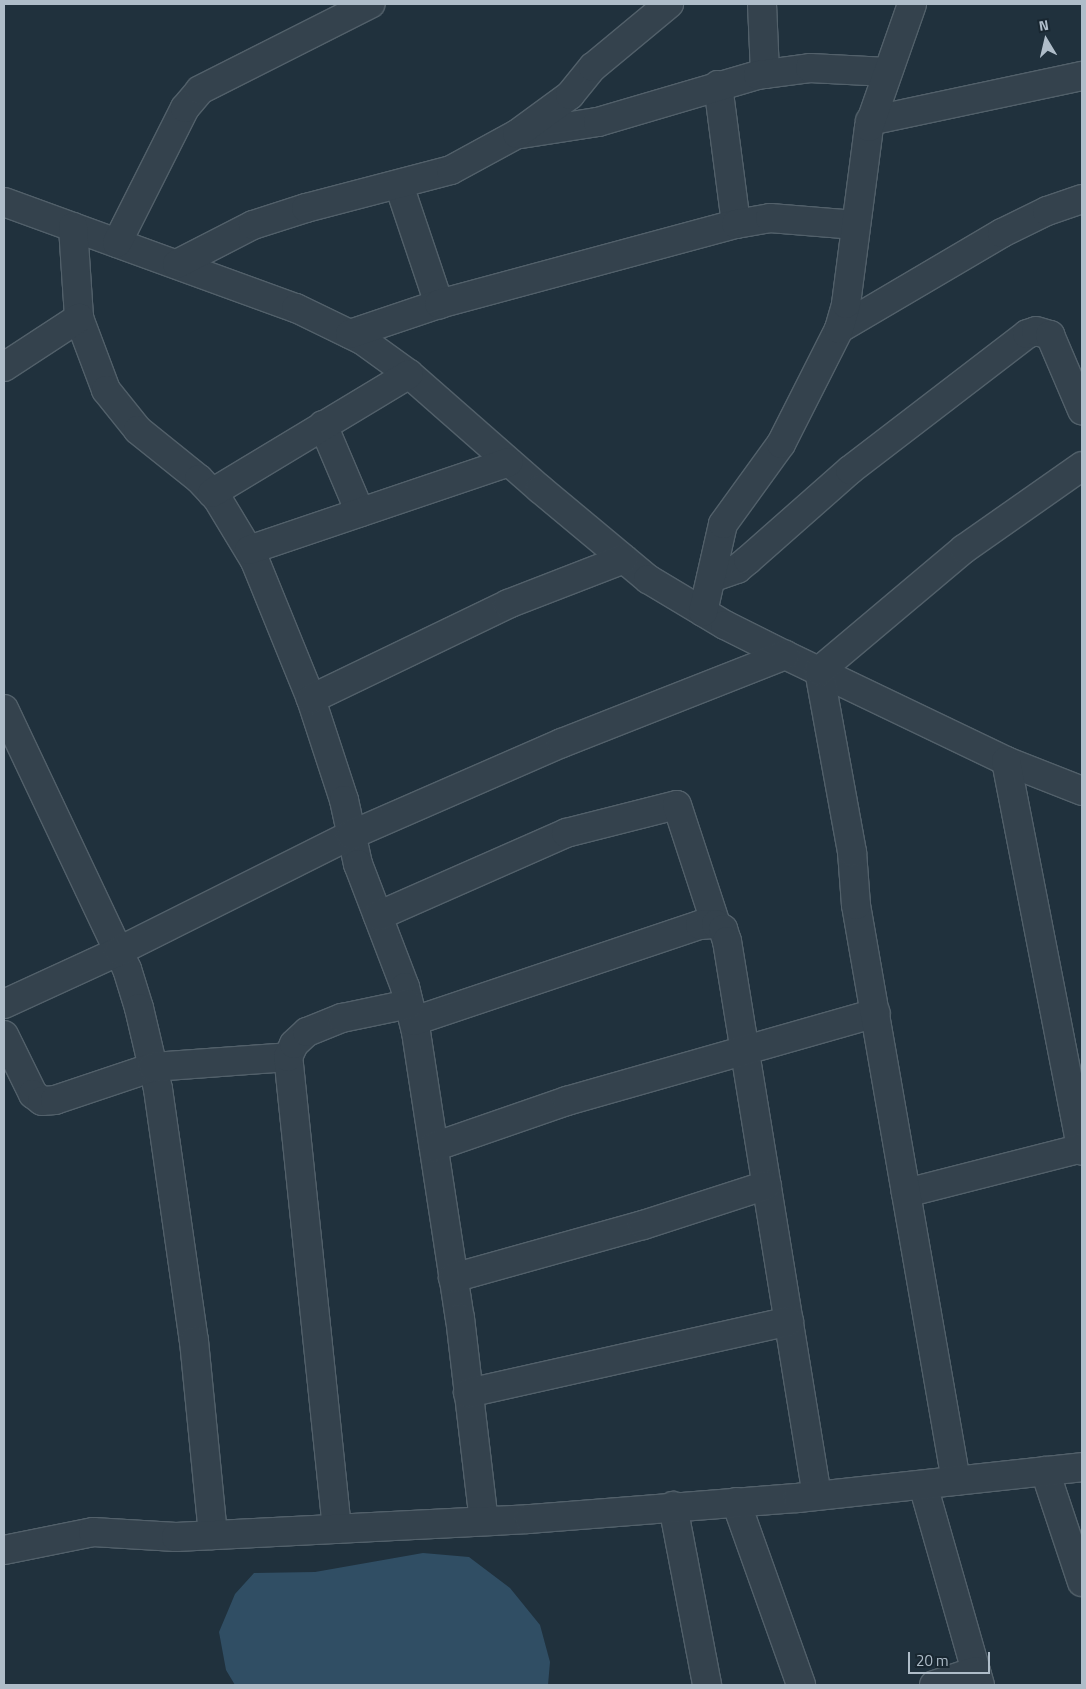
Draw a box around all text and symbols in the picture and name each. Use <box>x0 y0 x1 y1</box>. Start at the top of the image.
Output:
text: N <box>1037 14 1050 36</box>
north arrow <box>1021 15 1071 65</box>
scale bar <box>911 1642 994 1674</box>
text: 20 m <box>916 1649 949 1672</box>

